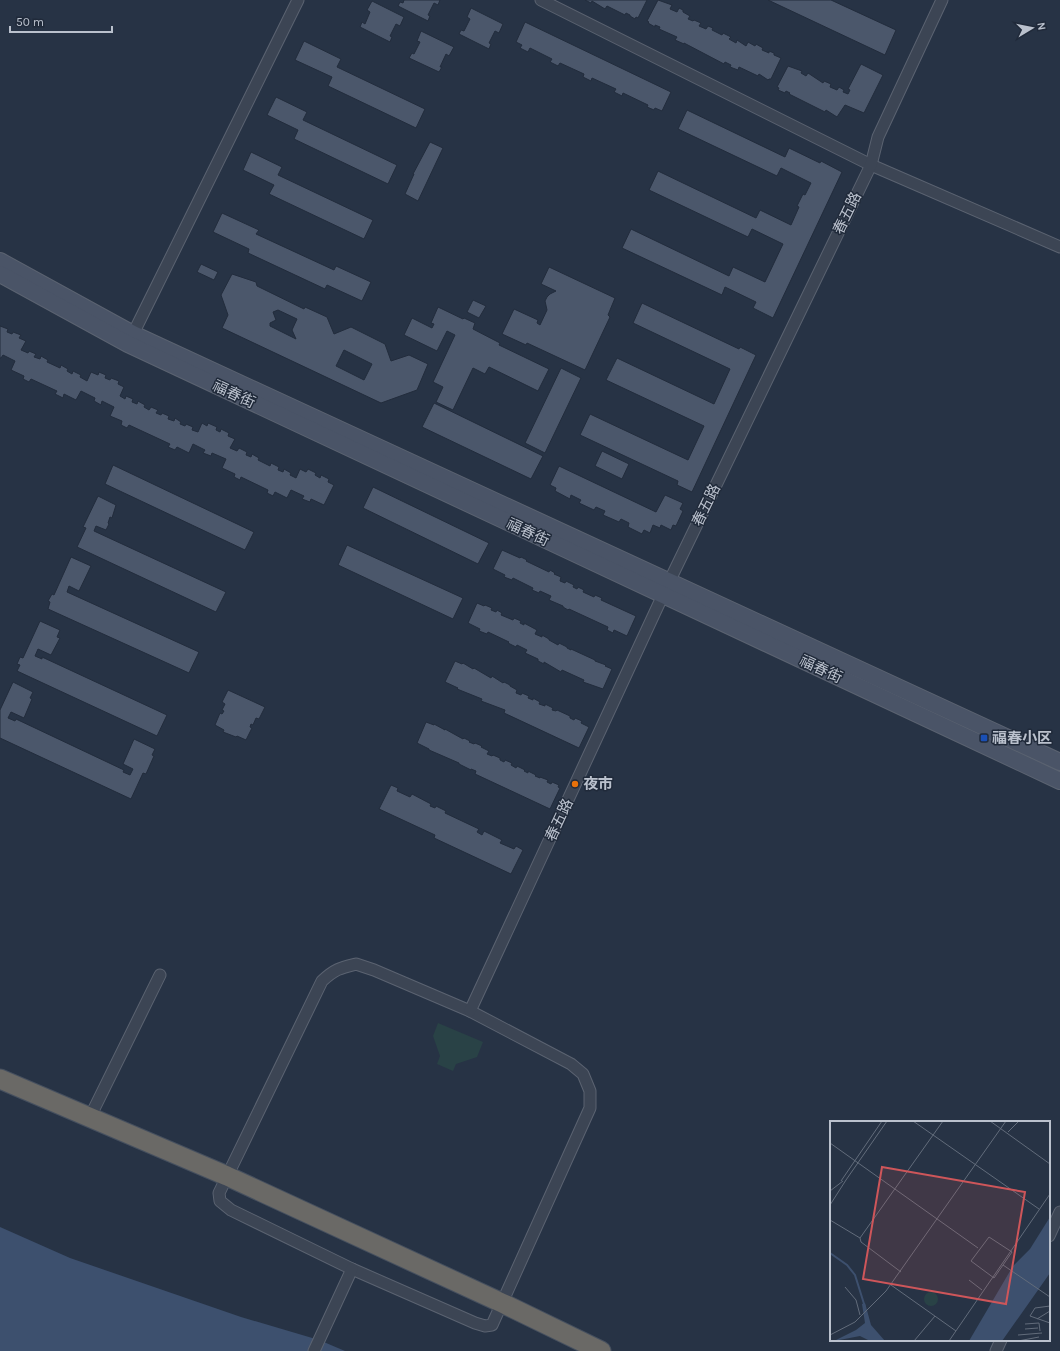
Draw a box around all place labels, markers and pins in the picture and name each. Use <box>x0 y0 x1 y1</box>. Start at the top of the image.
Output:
place label: 福春小区 <box>992 729 1052 747</box>
marker: 福春小区 <box>979 733 989 743</box>
place label: 夜市 <box>583 775 613 793</box>
marker: 夜市 <box>570 779 580 789</box>

